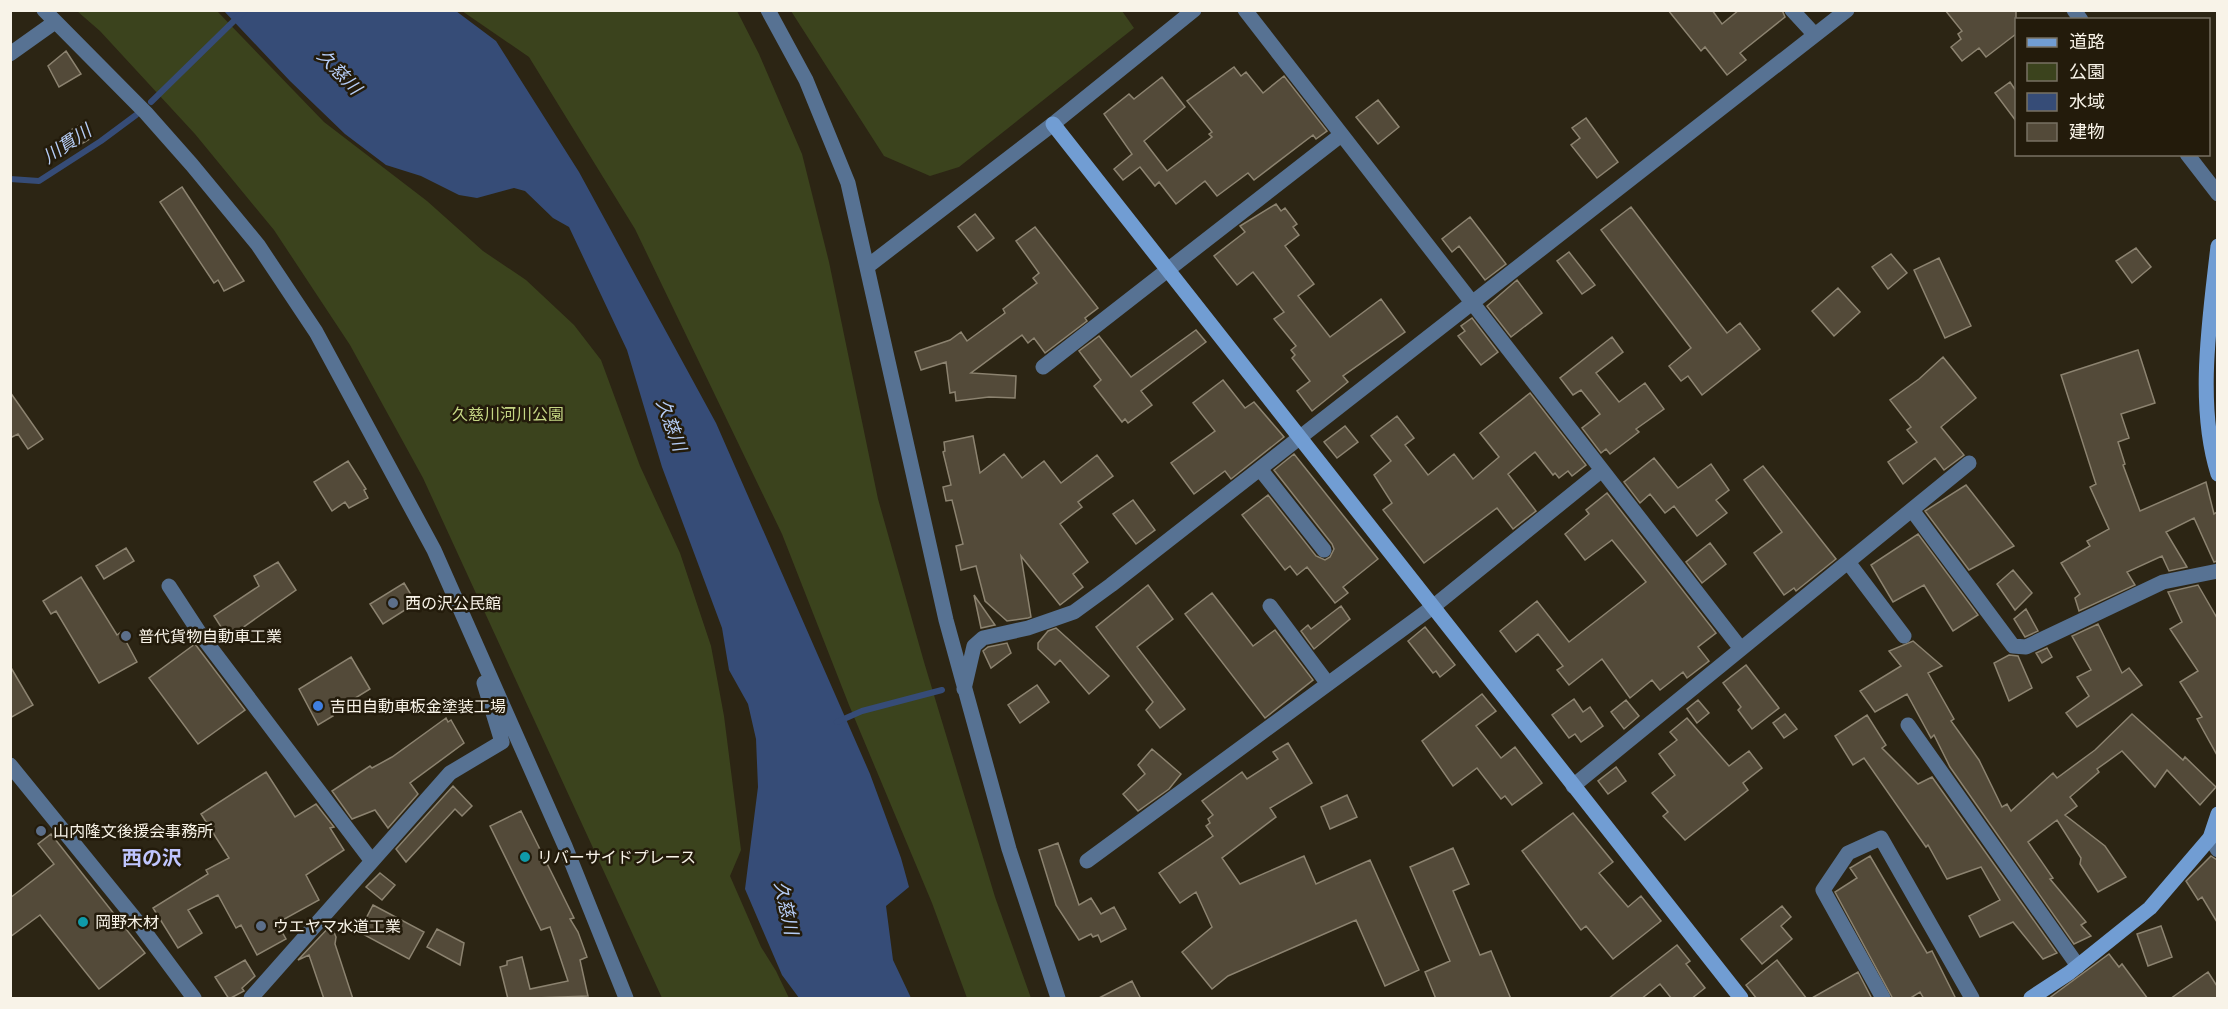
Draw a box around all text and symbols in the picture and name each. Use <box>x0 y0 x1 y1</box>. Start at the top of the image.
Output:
legend <box>2015 18 2210 156</box>
text: 道路 <box>2069 30 2105 52</box>
water label: 久慈川 <box>313 44 368 100</box>
text: 公園 <box>2069 60 2105 82</box>
text: 水域 <box>2069 90 2105 112</box>
water label: 川貫川 <box>38 118 97 167</box>
text: 建物 <box>2069 120 2105 142</box>
water label: 久慈川 <box>652 396 692 456</box>
park label: 久慈川河川公園 <box>452 404 564 423</box>
place label: 西の沢公民館 <box>405 593 501 612</box>
marker: 西の沢公民館 <box>386 596 400 610</box>
place label: 普代貨物自動車工業 <box>138 626 282 645</box>
marker: 普代貨物自動車工業 <box>119 629 133 643</box>
place label: 吉田自動車板金塗装工場 <box>330 696 506 715</box>
marker: 吉田自動車板金塗装工場 <box>311 699 325 713</box>
place label: 山内隆文後援会事務所 <box>53 821 213 840</box>
marker: 山内隆文後援会事務所 <box>34 824 48 838</box>
district label: 西の沢 <box>122 845 182 869</box>
place label: リバーサイドプレース <box>537 847 696 866</box>
marker: リバーサイドプレース <box>518 850 532 864</box>
water label: 久慈川 <box>771 879 804 938</box>
place label: 岡野木材 <box>95 912 159 931</box>
marker: 岡野木材 <box>76 915 90 929</box>
place label: ウエヤマ水道工業 <box>273 916 401 935</box>
marker: ウエヤマ水道工業 <box>254 919 268 933</box>

